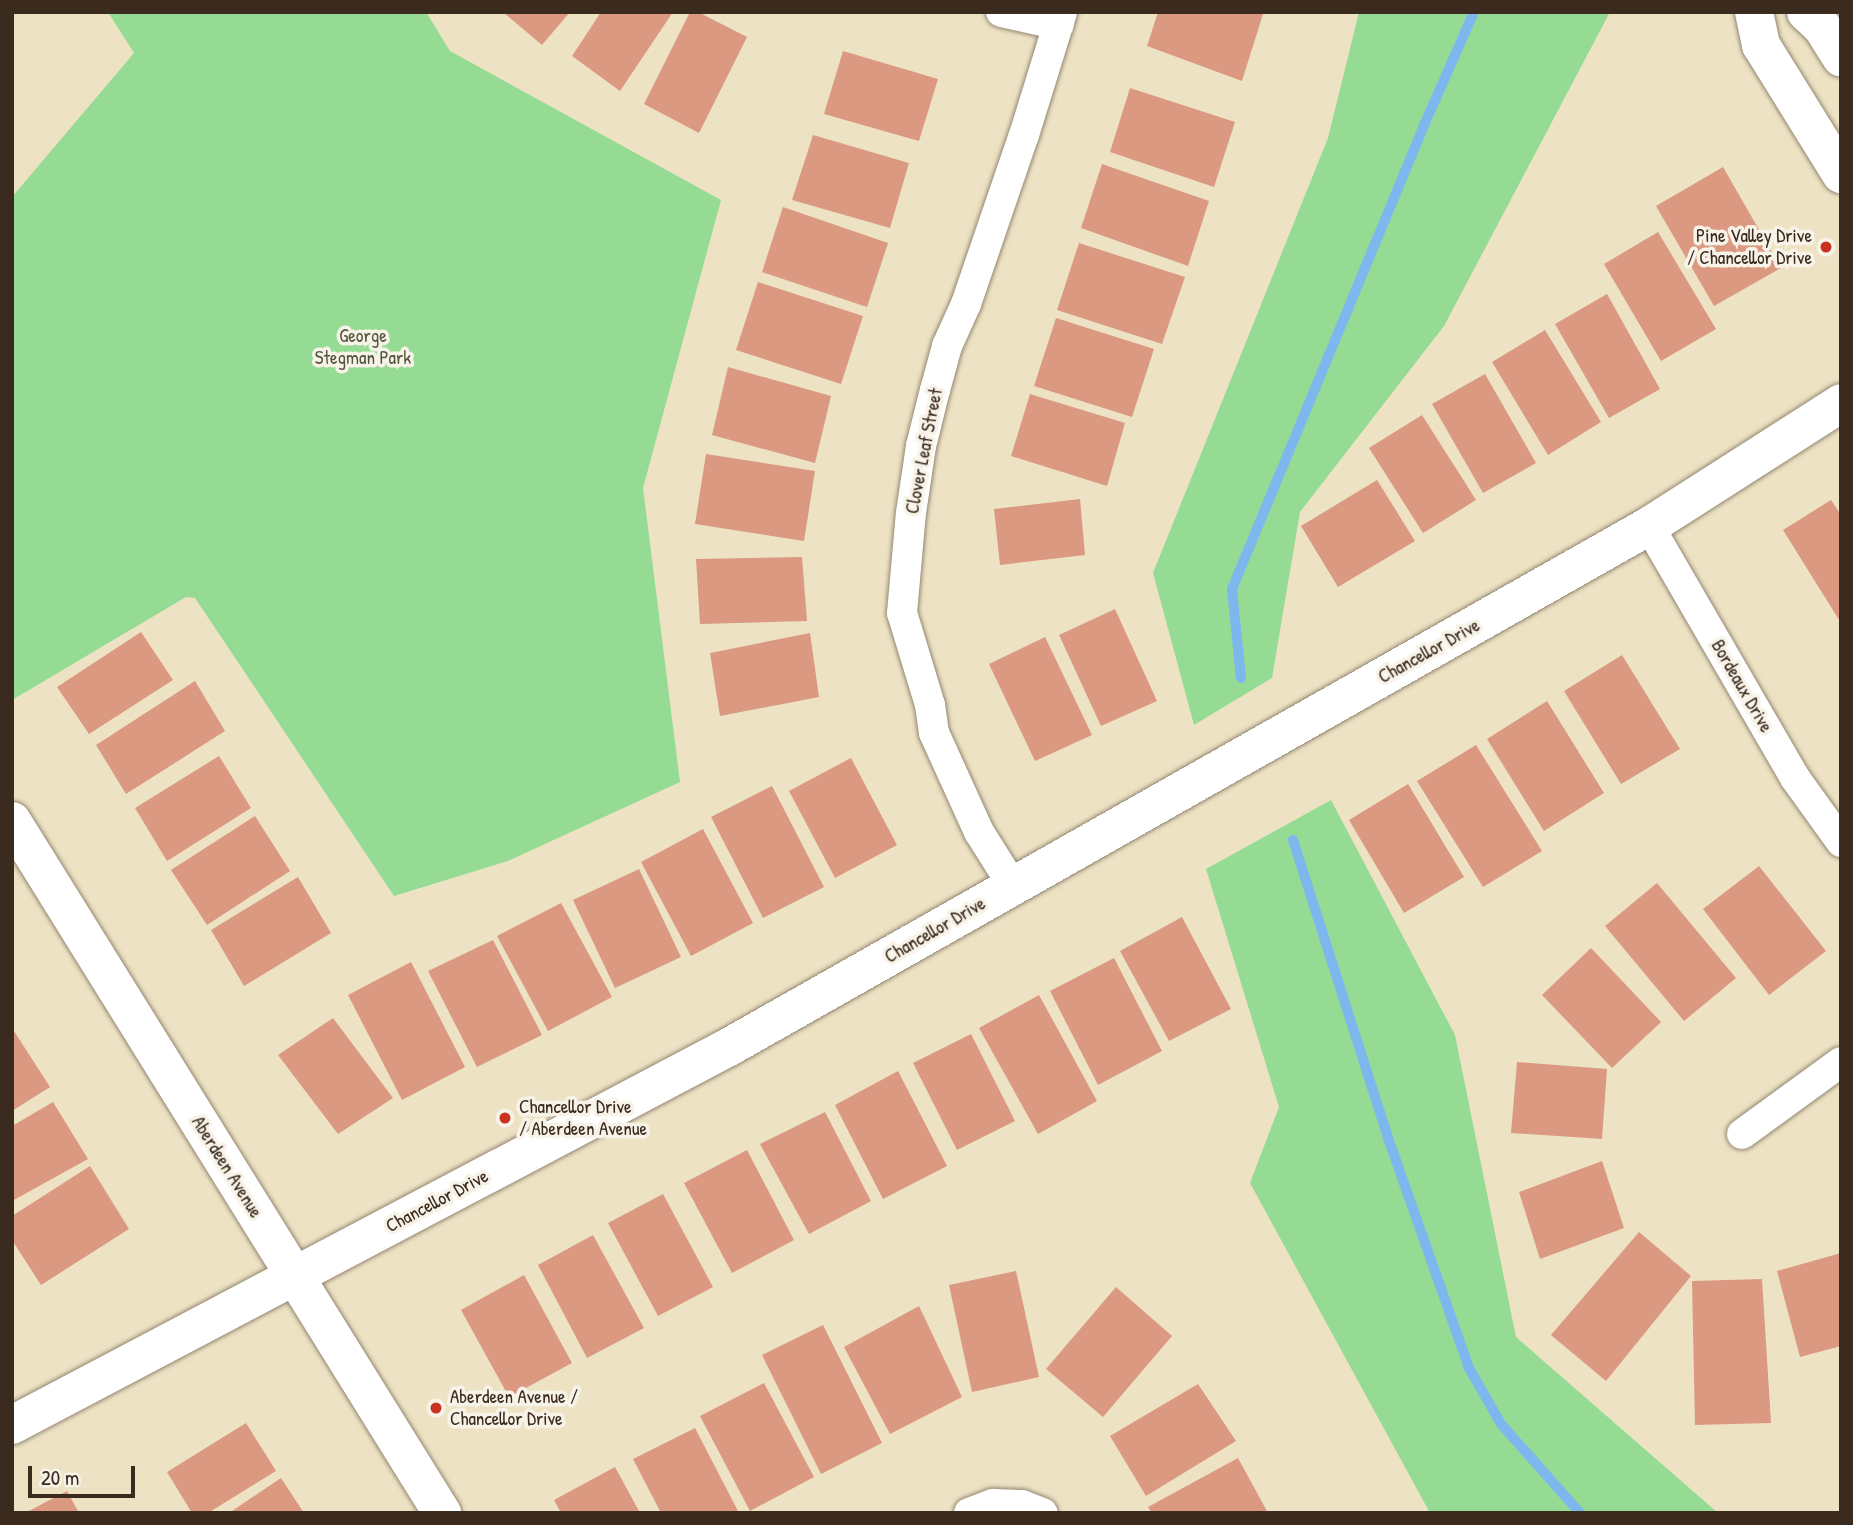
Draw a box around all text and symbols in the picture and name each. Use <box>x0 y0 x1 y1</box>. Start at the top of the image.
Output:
place label: Pine Valley Drive / Chancellor Drive <box>1687 225 1812 269</box>
marker: Pine Valley Drive / Chancellor Drive <box>1818 239 1834 255</box>
park label: George Stegman Park <box>315 325 411 369</box>
street label: Clover Leaf Street <box>901 386 947 516</box>
street label: Chancellor Drive <box>1374 614 1484 688</box>
street label: Bordeaux Drive <box>1706 636 1778 736</box>
street label: Chancellor Drive <box>881 892 989 968</box>
place label: Chancellor Drive / Aberdeen Avenue <box>519 1096 647 1140</box>
marker: Chancellor Drive / Aberdeen Avenue <box>497 1110 513 1126</box>
street label: Aberdeen Avenue <box>187 1112 267 1222</box>
street label: Chancellor Drive <box>382 1164 492 1238</box>
place label: Aberdeen Avenue / Chancellor Drive <box>450 1386 578 1430</box>
marker: Aberdeen Avenue / Chancellor Drive <box>428 1400 444 1416</box>
scale bar <box>32 1452 138 1496</box>
text: 20 m <box>41 1463 79 1492</box>

